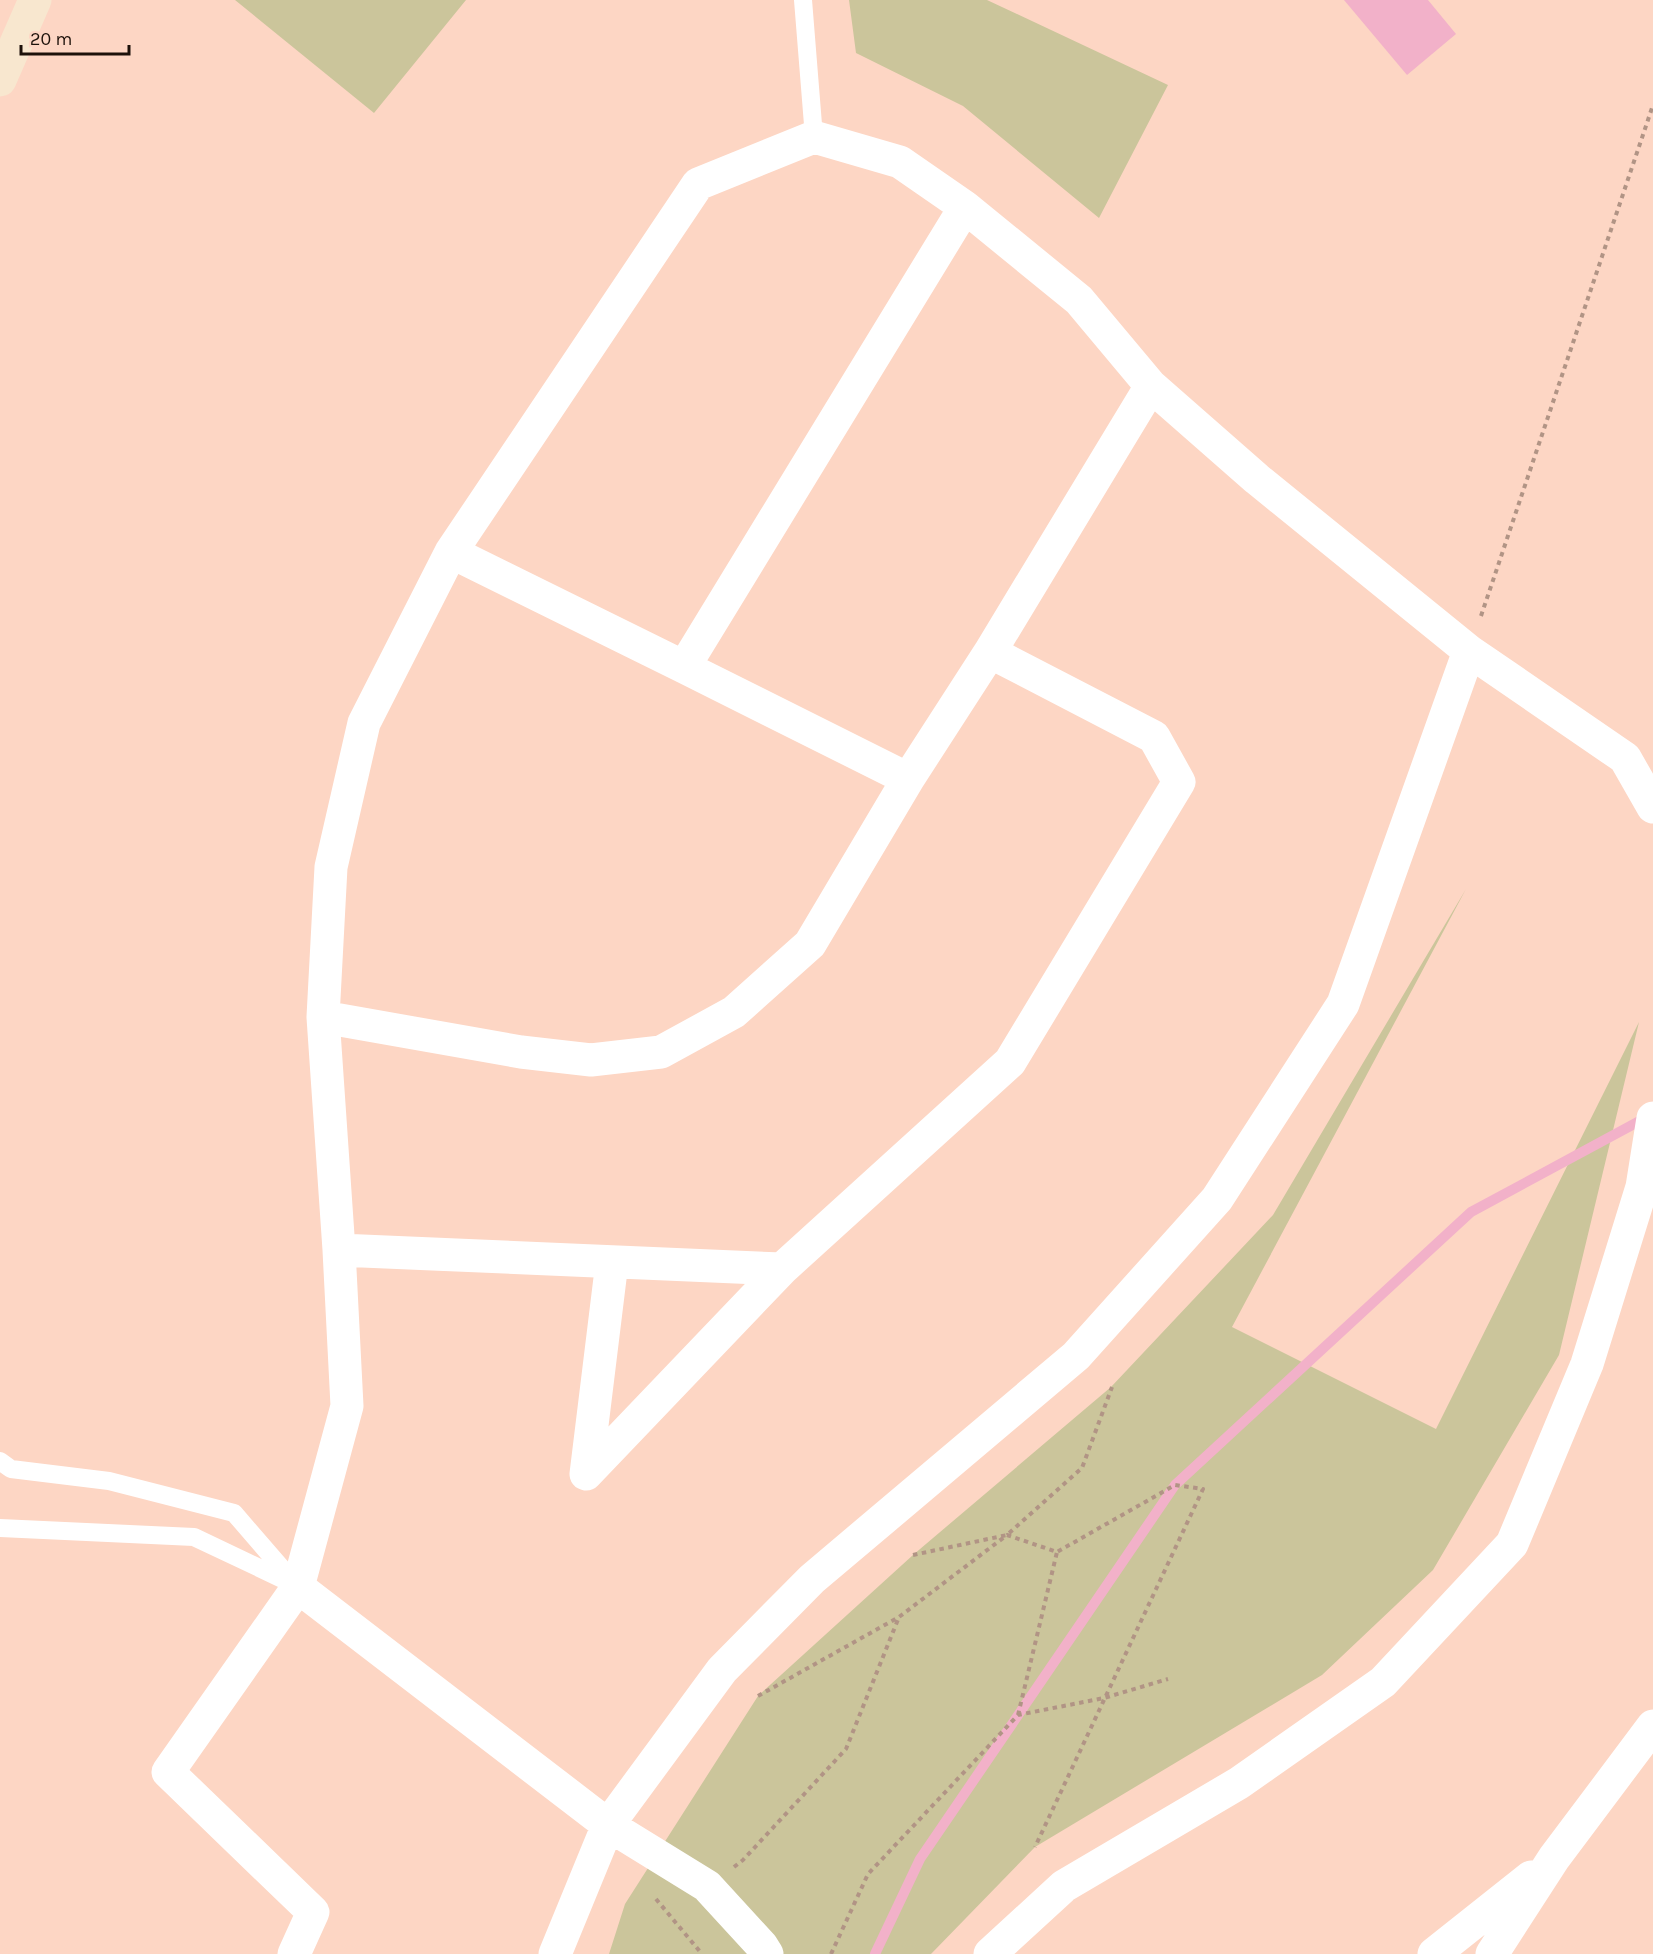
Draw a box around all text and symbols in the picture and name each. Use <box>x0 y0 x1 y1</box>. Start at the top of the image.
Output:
scale bar <box>21 18 129 56</box>
text: 20 m <box>30 28 72 50</box>

